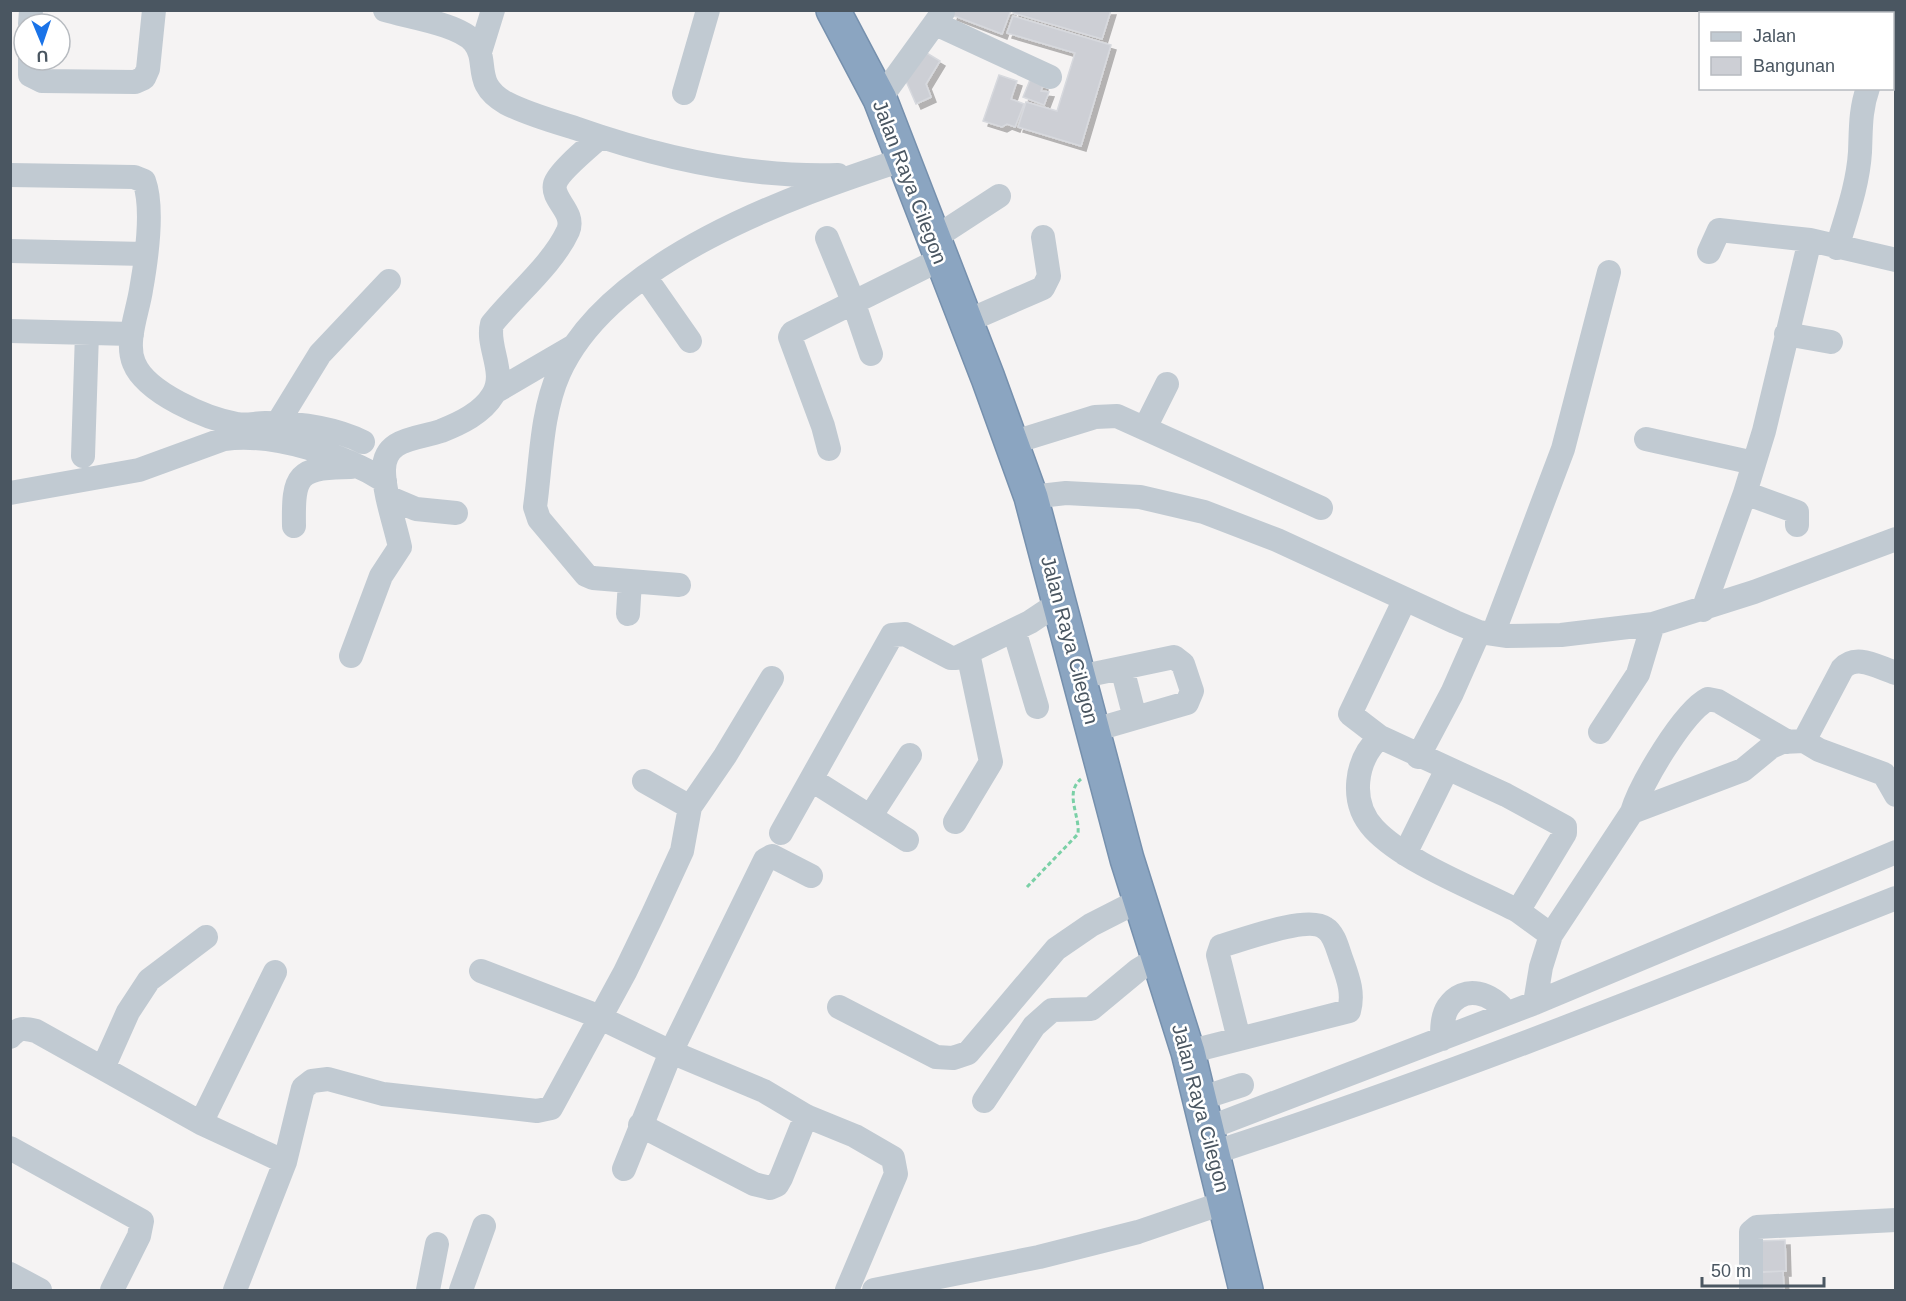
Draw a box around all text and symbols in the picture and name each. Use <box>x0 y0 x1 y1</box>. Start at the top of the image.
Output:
north arrow <box>12 12 72 72</box>
legend <box>1699 12 1894 90</box>
text: Jalan <box>1753 26 1796 46</box>
text: U <box>36 48 49 65</box>
text: Bangunan <box>1753 56 1835 76</box>
street label: Jalan Raya Cilegon <box>869 97 951 267</box>
street label: Jalan Raya Cilegon <box>1037 553 1103 727</box>
street label: Jalan Raya Cilegon <box>1168 1021 1234 1195</box>
scale bar <box>1702 1250 1824 1288</box>
text: 50 m <box>1711 1261 1751 1281</box>

